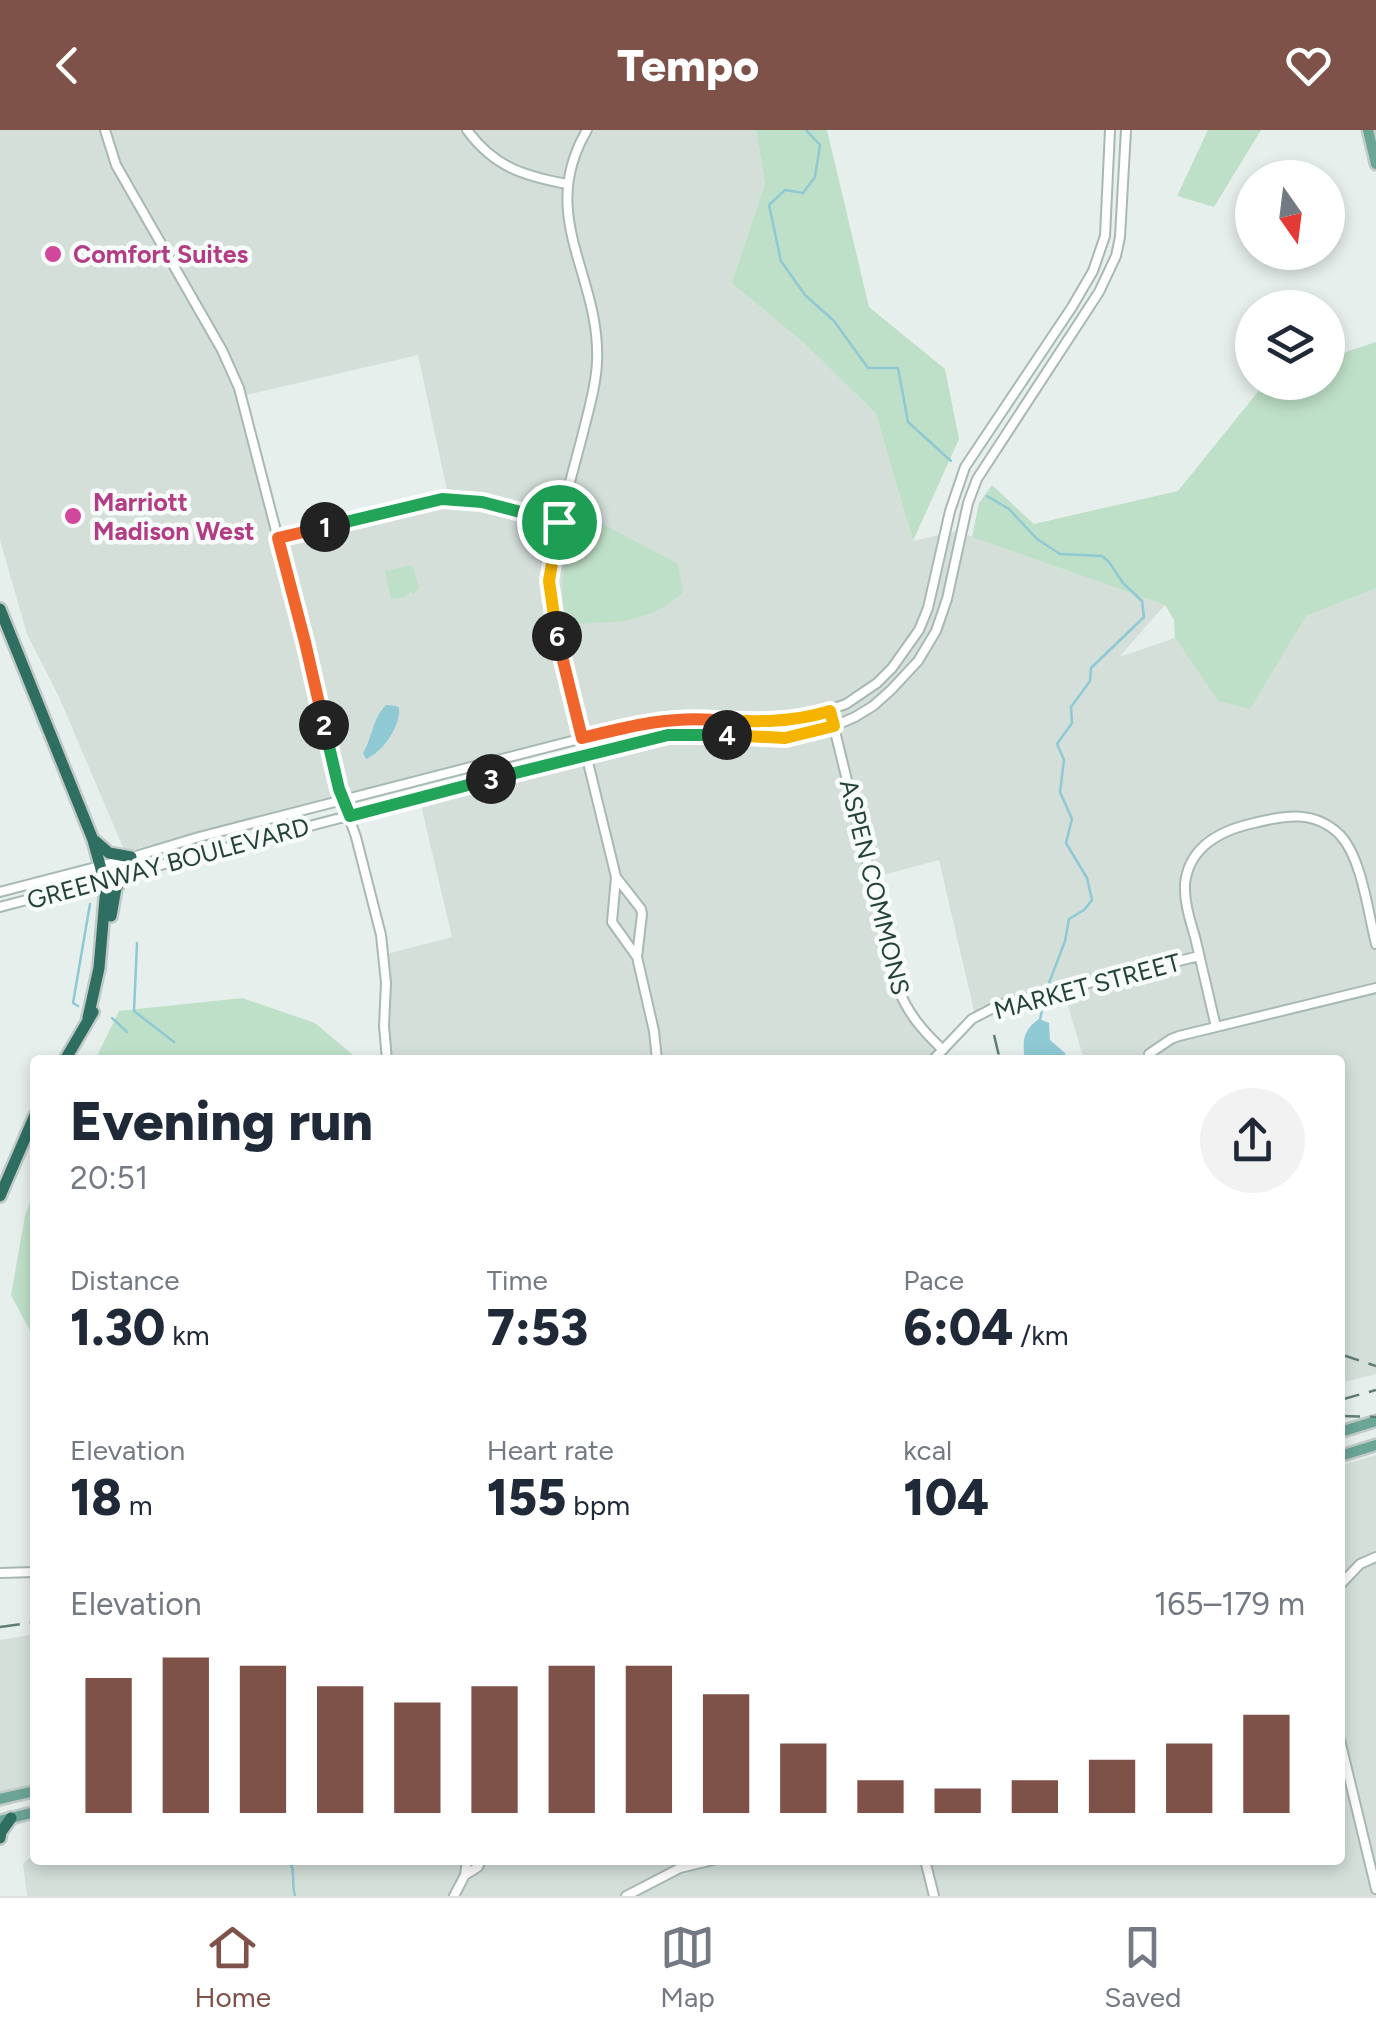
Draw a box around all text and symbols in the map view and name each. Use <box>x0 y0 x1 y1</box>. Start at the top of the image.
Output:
icon: back <box>40 38 95 93</box>
text: Tempo <box>617 38 759 92</box>
icon: heart <box>1281 38 1336 93</box>
north arrow <box>1235 160 1345 270</box>
map controls <box>1235 160 1345 400</box>
place label: Comfort Suites <box>73 239 249 269</box>
marker: Comfort Suites <box>42 243 64 265</box>
button: layers <box>1235 290 1345 400</box>
pin <box>517 480 602 565</box>
place label: Marriott Madison West <box>93 487 255 546</box>
icon: arrive <box>532 495 587 550</box>
pin: 1 <box>300 502 350 552</box>
marker: Marriott Madison West <box>62 505 84 527</box>
text: 1 <box>319 510 331 544</box>
pin: 6 <box>532 611 582 661</box>
text: 6 <box>549 619 565 653</box>
pin: 2 <box>299 700 349 750</box>
text: 2 <box>316 708 332 742</box>
pin: 4 <box>702 710 752 760</box>
text: 4 <box>718 718 736 752</box>
pin: 3 <box>466 754 516 804</box>
text: 3 <box>483 762 499 796</box>
street label: ASPEN COMMONS <box>834 776 916 998</box>
street label: GREENWAY BOULEVARD <box>24 811 312 915</box>
street label: MARKET STREET <box>990 947 1184 1025</box>
text: Evening run <box>70 1088 373 1154</box>
button: share <box>1200 1088 1305 1193</box>
text: 20:51 <box>70 1159 148 1197</box>
text: Distance <box>70 1263 180 1297</box>
text: Time <box>487 1263 548 1297</box>
text: Pace <box>903 1263 964 1297</box>
text: 1.30 <box>70 1297 165 1358</box>
text: 7:53 <box>487 1297 588 1358</box>
text: 6:04 <box>903 1297 1013 1358</box>
text: km <box>165 1318 210 1352</box>
text: /km <box>1013 1318 1069 1352</box>
text: Elevation <box>70 1433 185 1467</box>
text: Heart rate <box>487 1433 614 1467</box>
text: kcal <box>903 1433 952 1467</box>
text: 18 <box>70 1467 122 1528</box>
text: 155 <box>487 1467 566 1528</box>
text: 104 <box>903 1467 989 1528</box>
text: m <box>122 1488 153 1522</box>
text: bpm <box>566 1488 630 1522</box>
text: Elevation <box>70 1585 202 1623</box>
text: 165–179 m <box>1154 1585 1305 1623</box>
tab: Home <box>195 1920 271 2014</box>
tab: Map <box>660 1920 715 2014</box>
tab: Saved <box>1104 1920 1181 2014</box>

